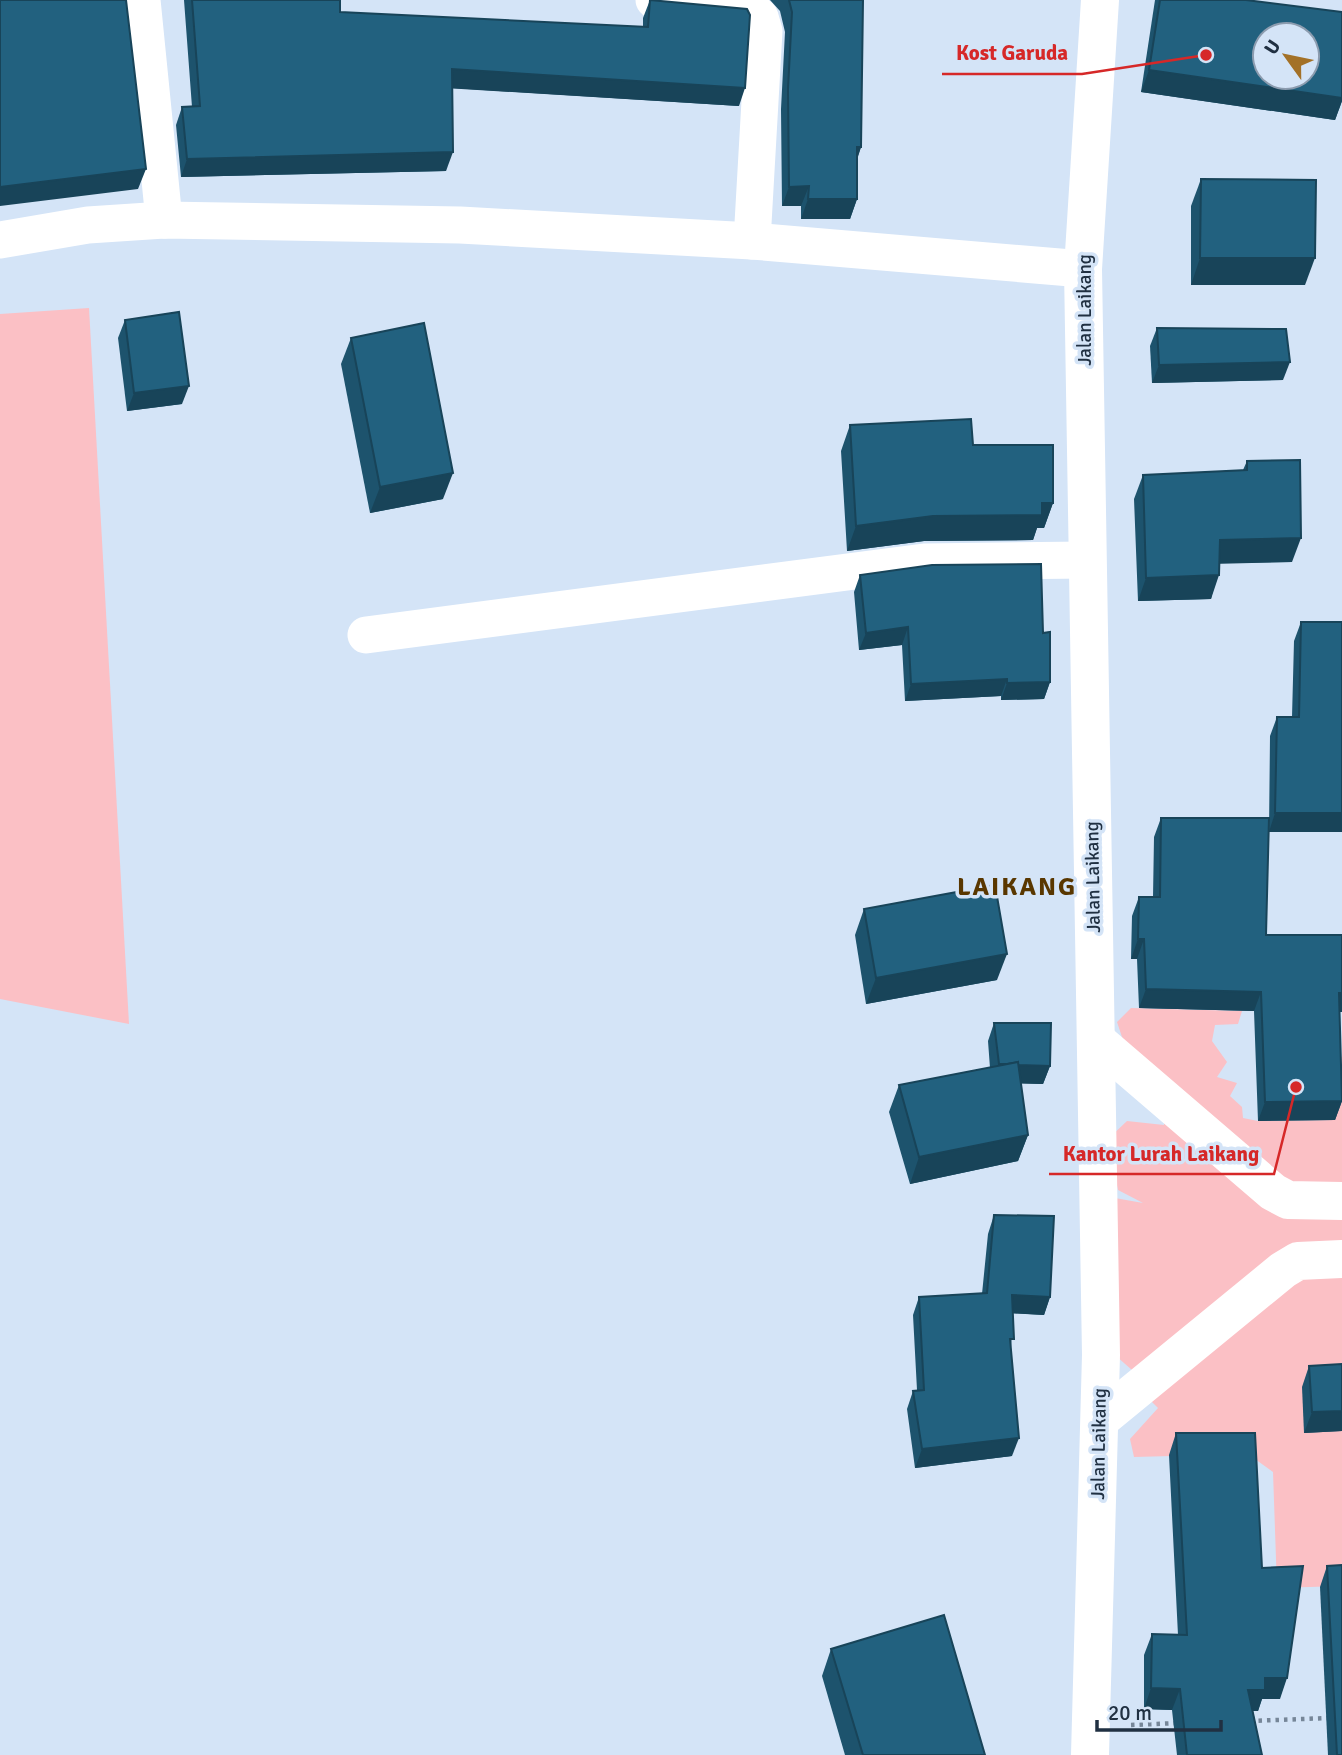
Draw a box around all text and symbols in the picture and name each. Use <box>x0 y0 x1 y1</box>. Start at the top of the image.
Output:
north arrow <box>1251 21 1321 91</box>
callout: Kost Garuda <box>942 32 1082 74</box>
text: U <box>1259 35 1286 59</box>
text: Kost Garuda <box>956 40 1068 66</box>
street label: Jalan Laikang <box>1073 254 1097 366</box>
street label: Jalan Laikang <box>1080 821 1106 933</box>
district label: LAIKANG <box>957 871 1077 903</box>
callout: Kantor Lurah Laikang <box>1049 1132 1274 1174</box>
text: Kantor Lurah Laikang <box>1063 1141 1259 1167</box>
street label: Jalan Laikang <box>1086 1388 1112 1500</box>
scale bar <box>1097 1688 1221 1732</box>
text: 20 m <box>1108 1700 1152 1726</box>

